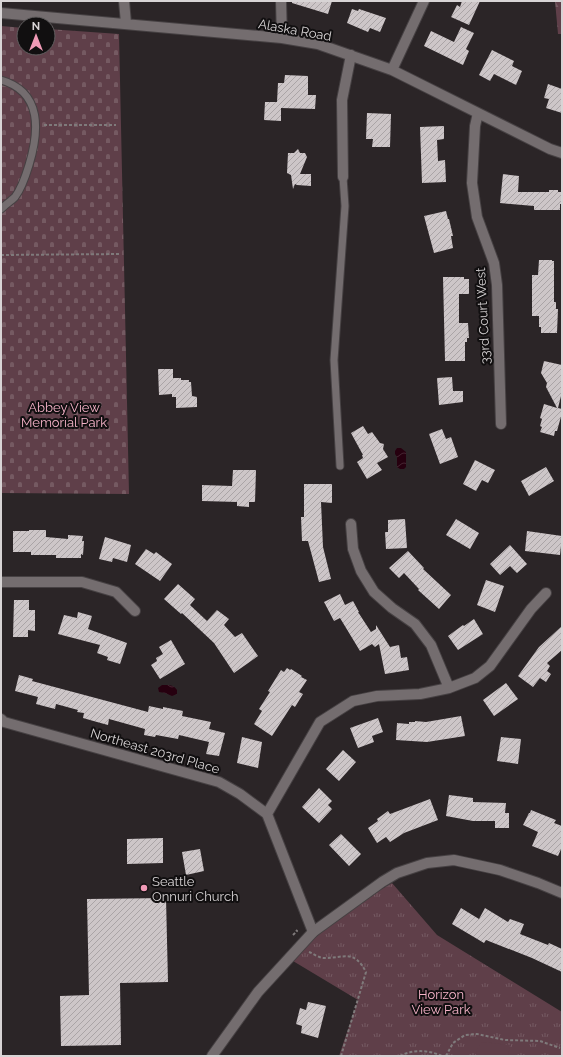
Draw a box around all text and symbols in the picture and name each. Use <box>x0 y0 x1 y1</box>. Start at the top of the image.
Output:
north arrow <box>16 16 56 56</box>
street label: Alaska Road <box>257 16 333 44</box>
text: N <box>32 20 40 33</box>
street label: 33rd Court West <box>473 267 493 365</box>
park label: Abbey View Memorial Park <box>21 400 107 430</box>
street label: Northeast 203rd Place <box>89 725 222 777</box>
place label: Seattle Onnuri Church <box>152 874 239 904</box>
marker: Seattle Onnuri Church <box>139 883 149 893</box>
park label: Horizon View Park <box>411 987 471 1017</box>

